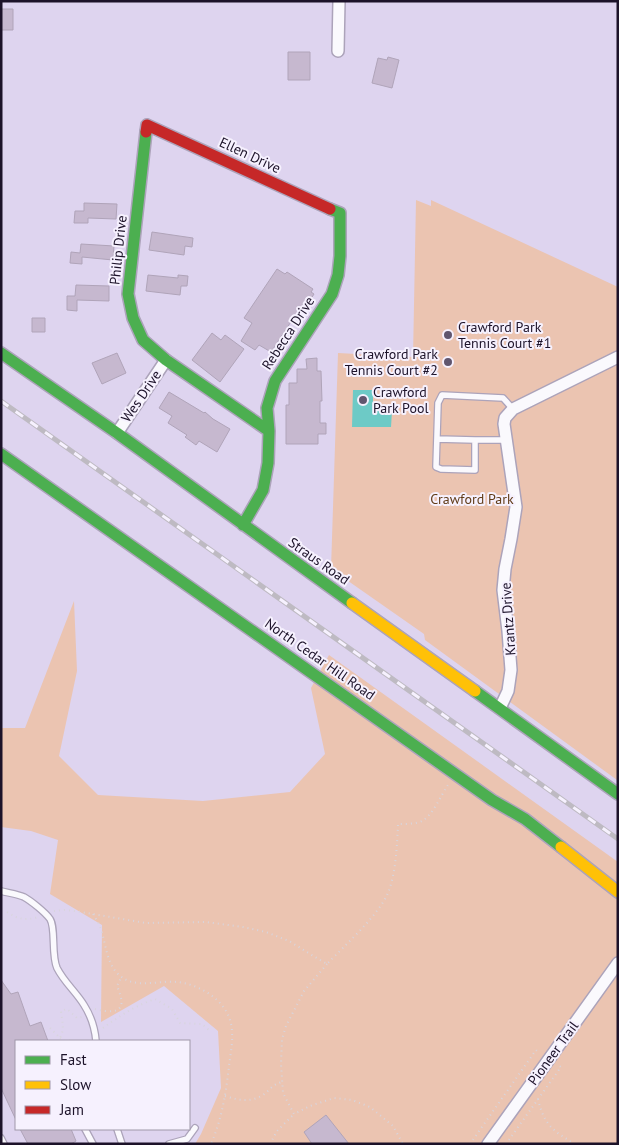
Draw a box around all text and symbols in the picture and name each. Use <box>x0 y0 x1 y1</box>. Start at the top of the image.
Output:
street label: Ellen Drive <box>216 133 284 177</box>
street label: Philip Drive <box>105 214 131 286</box>
street label: Rebecca Drive <box>258 293 318 373</box>
place label: Crawford Park Tennis Court #1 <box>458 318 551 352</box>
marker: Crawford Park Tennis Court #1 <box>442 329 454 341</box>
place label: Crawford Park Tennis Court #2 <box>345 345 438 379</box>
marker: Crawford Park Tennis Court #2 <box>442 356 454 368</box>
street label: Wes Drive <box>117 366 165 426</box>
place label: Crawford Park Pool <box>373 383 428 417</box>
marker: Crawford Park Pool <box>357 394 369 406</box>
park label: Crawford Park <box>430 490 514 508</box>
street label: Straus Road <box>285 533 353 589</box>
street label: Krantz Drive <box>496 582 520 656</box>
street label: North Cedar Hill Road <box>261 614 379 704</box>
street label: Pioneer Trail <box>524 1017 582 1089</box>
legend <box>15 1040 190 1130</box>
text: Fast <box>60 1050 87 1069</box>
text: Slow <box>60 1075 91 1094</box>
text: Jam <box>59 1100 84 1119</box>

